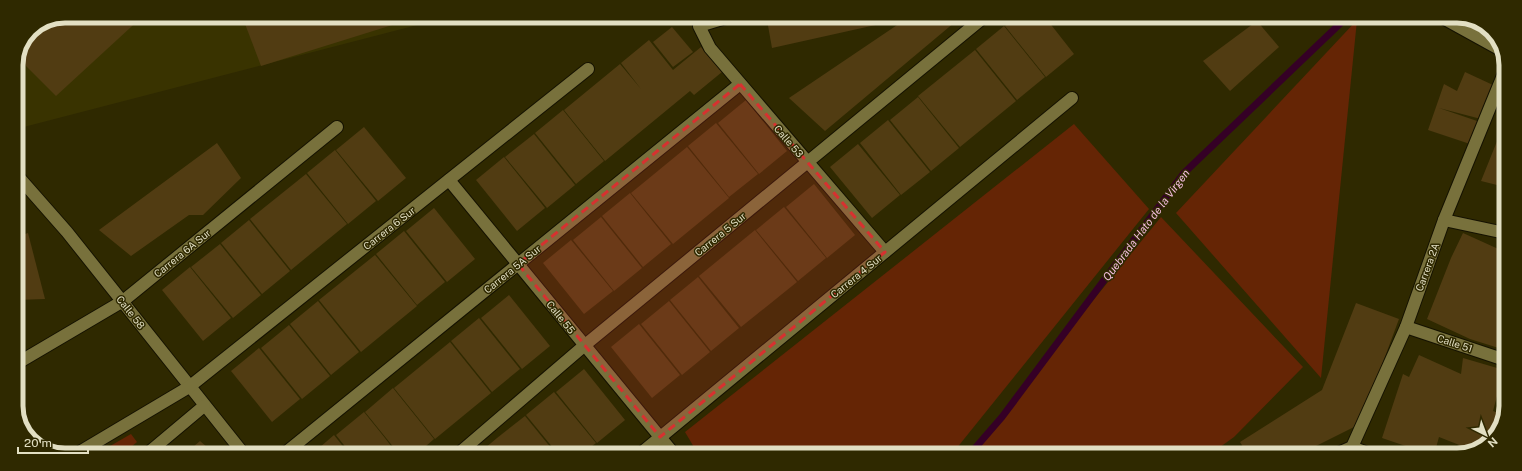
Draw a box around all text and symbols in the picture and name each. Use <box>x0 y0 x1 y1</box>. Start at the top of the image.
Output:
street label: Calle 53 <box>772 122 806 160</box>
water label: Quebrada Hato de la Virgen <box>1100 167 1192 283</box>
street label: Carrera 6 Sur <box>361 204 417 252</box>
street label: Carrera 5 Sur <box>692 210 748 258</box>
street label: Carrera 6A Sur <box>151 226 213 280</box>
street label: Carrera 2A <box>1413 241 1441 293</box>
street label: Carrera 5A Sur <box>481 242 543 296</box>
street label: Carrera 4 Sur <box>828 252 884 300</box>
street label: Calle 58 <box>114 293 148 331</box>
street label: Calle 55 <box>544 298 578 336</box>
street label: Calle 51 <box>1436 332 1474 354</box>
north arrow <box>1466 415 1506 455</box>
scale bar <box>18 429 88 455</box>
text: N <box>1485 435 1500 450</box>
text: 20 m <box>24 436 52 450</box>

